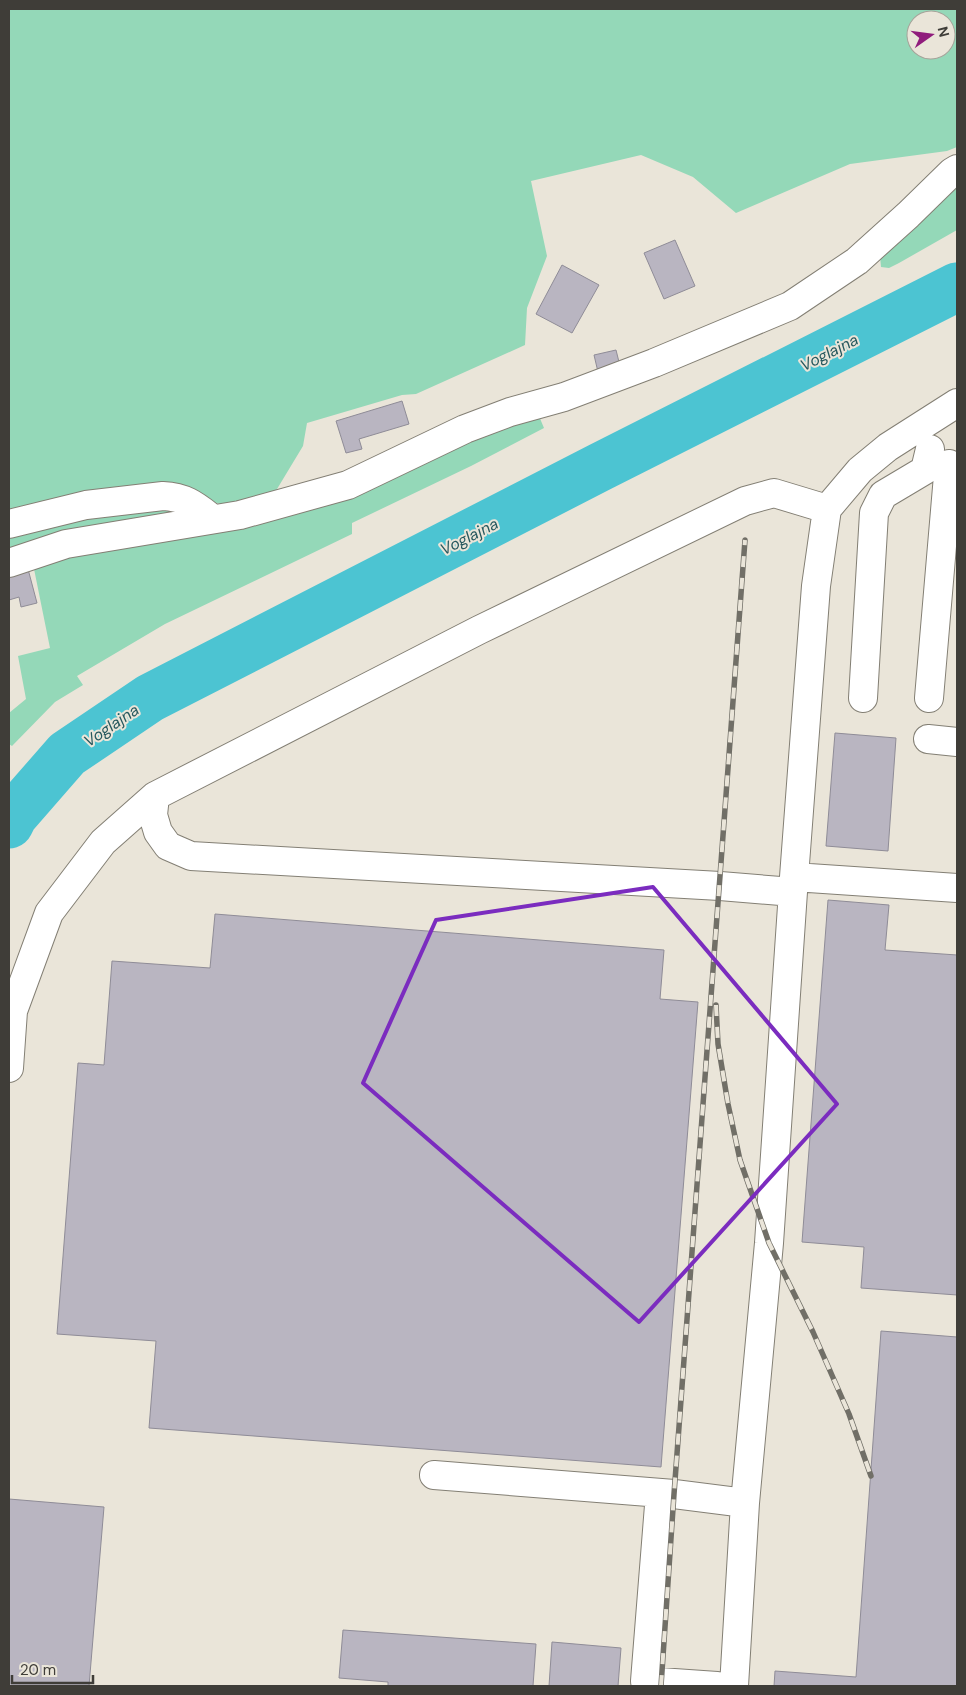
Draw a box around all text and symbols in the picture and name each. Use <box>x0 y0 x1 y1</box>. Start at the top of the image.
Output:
north arrow <box>906 10 956 60</box>
text: N <box>934 25 954 39</box>
water label: Voglajna <box>797 329 862 376</box>
water label: Voglajna <box>437 513 502 560</box>
water label: Voglajna <box>79 699 143 752</box>
scale bar <box>12 1652 94 1684</box>
text: 20 m <box>20 1660 56 1680</box>

